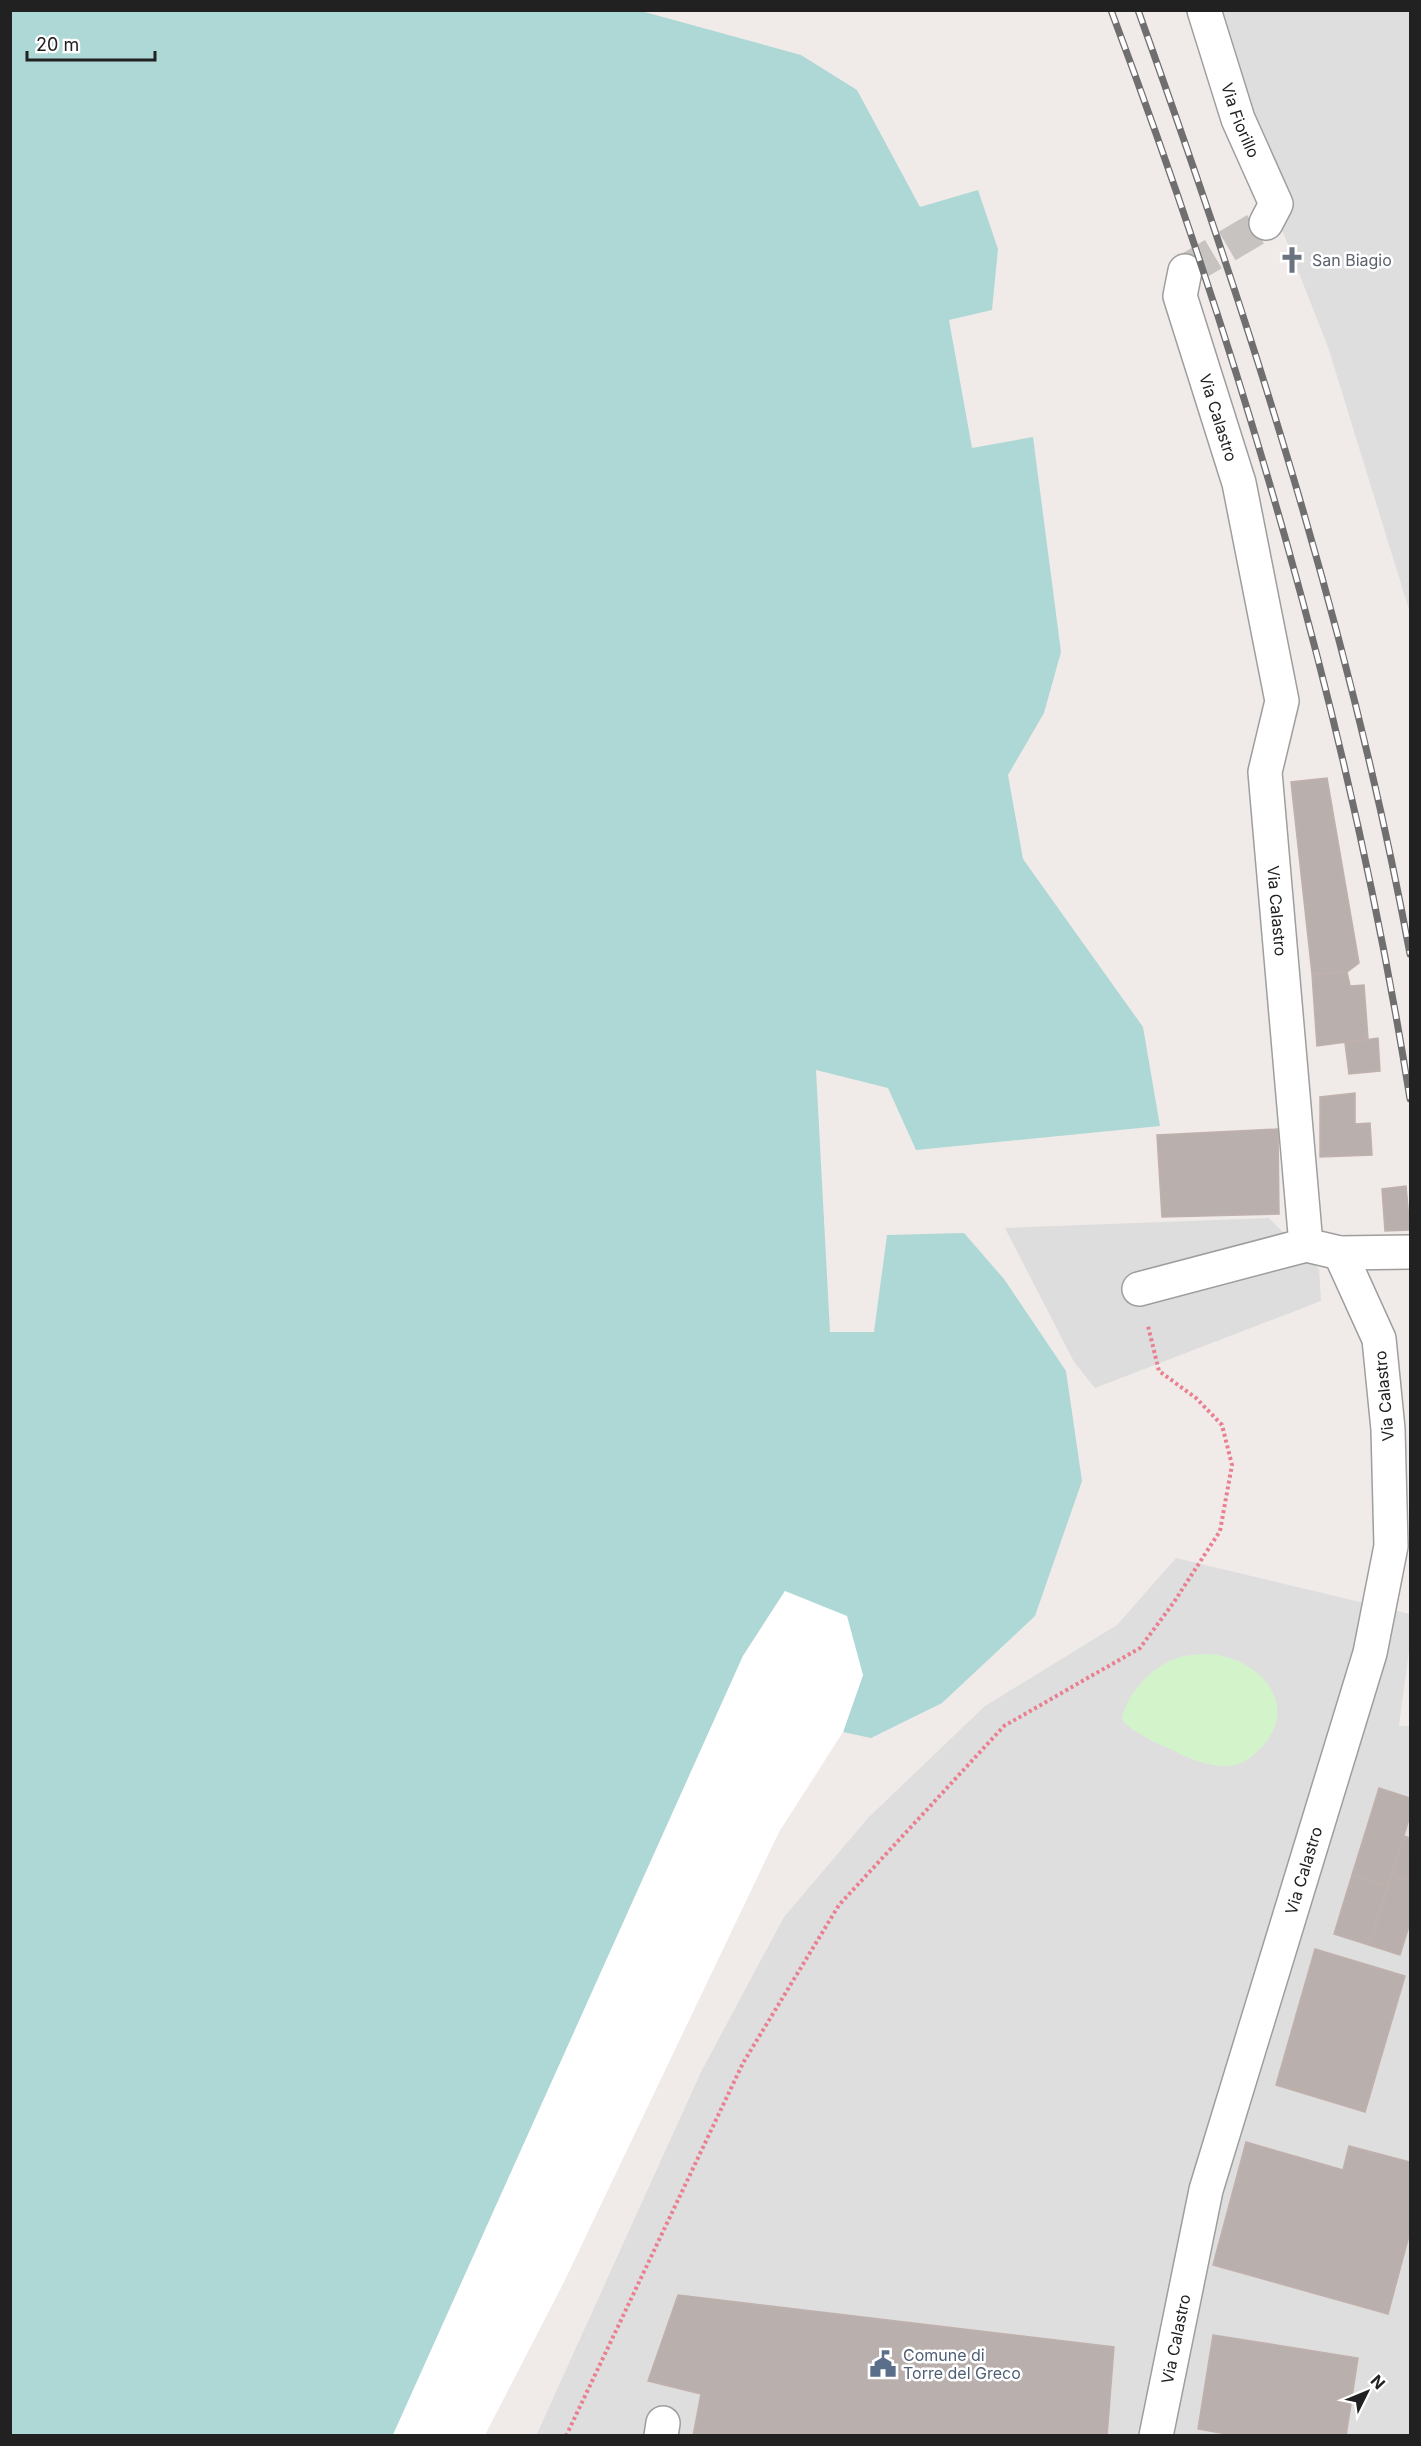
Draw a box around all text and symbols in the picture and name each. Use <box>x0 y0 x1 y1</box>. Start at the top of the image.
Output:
scale bar <box>27 24 154 62</box>
text: 20 m <box>36 34 79 55</box>
street label: Via Fiorillo <box>1217 80 1264 161</box>
church icon: San Biagio <box>1277 245 1307 275</box>
place label: San Biagio <box>1312 250 1392 270</box>
street label: Via Calastro <box>1195 371 1242 464</box>
street label: Via Calastro <box>1263 865 1291 957</box>
street label: Via Calastro <box>1370 1350 1398 1442</box>
street label: Via Calastro <box>1281 1824 1326 1917</box>
street label: Via Calastro <box>1157 2292 1195 2386</box>
place label: Comune di Torre del Greco <box>903 2345 1021 2383</box>
public building icon: Comune di Torre del Greco <box>868 2349 898 2379</box>
north arrow <box>1337 2362 1397 2422</box>
text: N <box>1366 2370 1389 2393</box>

